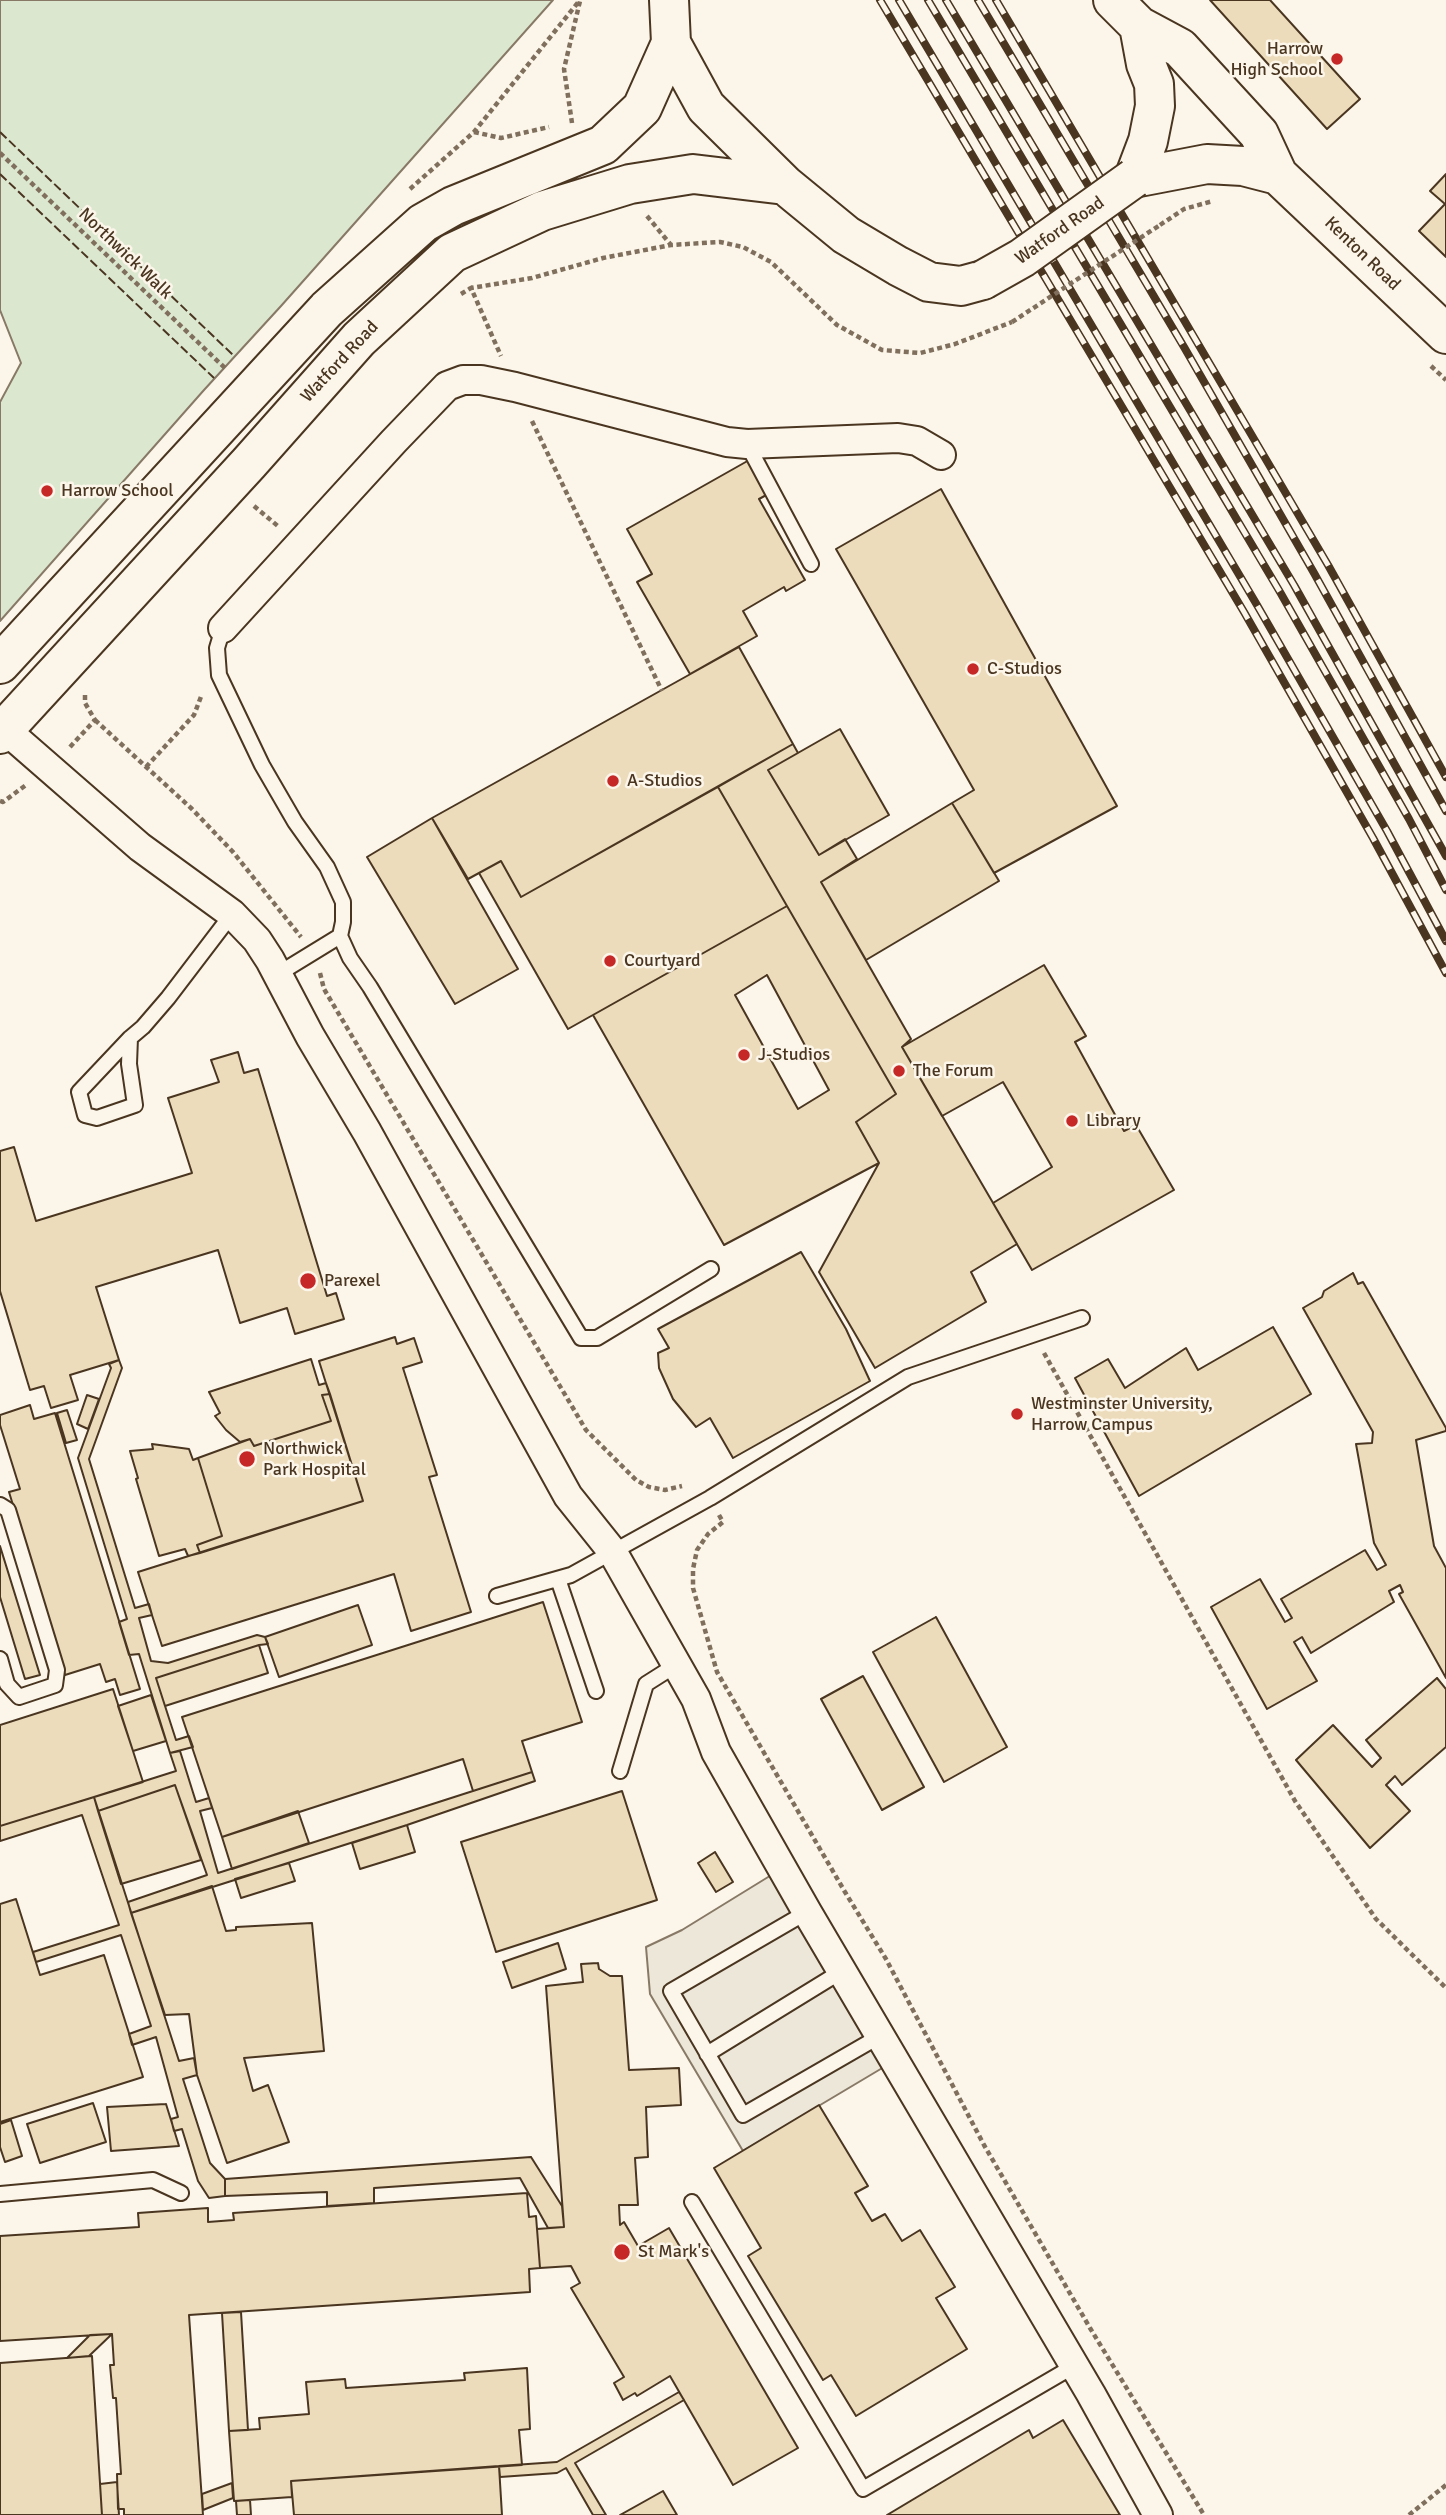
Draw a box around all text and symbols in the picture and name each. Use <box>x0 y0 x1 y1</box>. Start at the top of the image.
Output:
place label: Harrow High School <box>1230 38 1323 80</box>
marker: Harrow High School <box>1329 51 1345 67</box>
street label: Watford Road <box>1011 192 1109 270</box>
street label: Northwick Walk <box>74 204 176 304</box>
street label: Kenton Road <box>1320 213 1404 295</box>
street label: Watford Road <box>297 317 383 407</box>
place label: Harrow School <box>61 480 174 502</box>
marker: Harrow School <box>39 483 55 499</box>
place label: C-Studios <box>987 658 1062 680</box>
marker: C-Studios <box>965 661 981 677</box>
place label: A-Studios <box>627 770 702 792</box>
marker: A-Studios <box>605 773 621 789</box>
place label: Courtyard <box>624 950 701 972</box>
marker: Courtyard <box>602 953 618 969</box>
place label: J-Studios <box>758 1044 830 1066</box>
marker: J-Studios <box>736 1047 752 1063</box>
place label: The Forum <box>913 1060 994 1082</box>
marker: The Forum <box>891 1063 907 1079</box>
place label: Library <box>1086 1110 1141 1132</box>
marker: Library <box>1064 1113 1080 1129</box>
place label: Parexel <box>324 1270 380 1292</box>
marker: Parexel <box>298 1271 318 1291</box>
place label: Westminster University, Harrow Campus <box>1031 1393 1213 1436</box>
marker: Westminster University, Harrow Campus <box>1009 1406 1025 1422</box>
place label: Northwick Park Hospital <box>263 1438 366 1480</box>
marker: Northwick Park Hospital <box>237 1449 257 1469</box>
place label: St Mark's <box>638 2241 709 2263</box>
marker: St Mark's <box>612 2242 632 2262</box>

